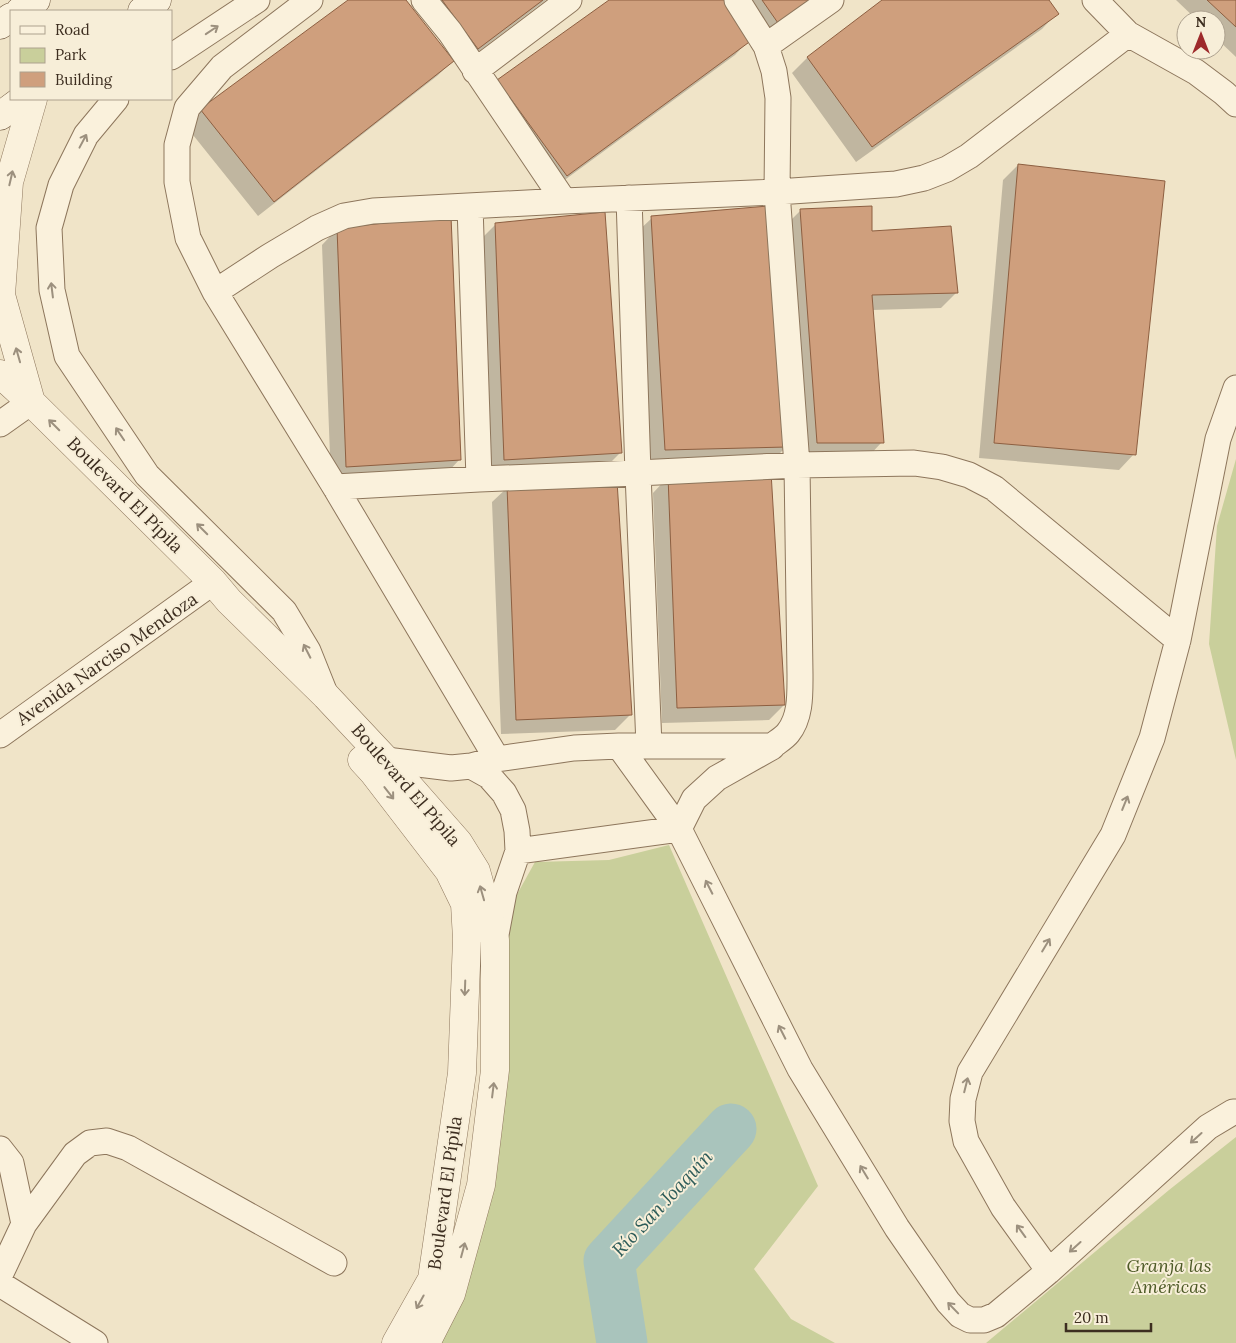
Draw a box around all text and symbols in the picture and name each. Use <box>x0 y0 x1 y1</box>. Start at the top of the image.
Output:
legend <box>10 10 172 100</box>
north arrow <box>1176 10 1226 60</box>
text: N <box>1196 13 1207 31</box>
text: Road <box>55 20 90 39</box>
one-way arrow <box>205 25 219 35</box>
text: Park <box>55 45 86 64</box>
text: Building <box>55 70 113 89</box>
one-way arrow <box>79 134 88 149</box>
one-way arrow <box>7 171 16 187</box>
one-way arrow <box>47 282 57 298</box>
one-way arrow <box>13 348 23 364</box>
one-way arrow <box>48 419 61 431</box>
one-way arrow <box>115 428 125 442</box>
street label: Boulevard El Pípila <box>62 432 188 558</box>
one-way arrow <box>195 523 208 535</box>
street label: Avenida Narciso Mendoza <box>11 587 202 731</box>
one-way arrow <box>302 644 311 659</box>
street label: Boulevard El Pípila <box>347 719 466 851</box>
one-way arrow <box>384 786 395 799</box>
one-way arrow <box>1121 796 1131 811</box>
one-way arrow <box>704 880 713 895</box>
one-way arrow <box>476 885 486 901</box>
one-way arrow <box>1042 938 1052 952</box>
one-way arrow <box>461 979 470 995</box>
one-way arrow <box>777 1025 786 1040</box>
one-way arrow <box>962 1078 971 1094</box>
one-way arrow <box>488 1083 498 1099</box>
street label: Boulevard El Pípila <box>422 1114 467 1271</box>
one-way arrow <box>1189 1132 1202 1144</box>
water label: Río San Joaquín <box>607 1145 718 1261</box>
one-way arrow <box>858 1166 868 1180</box>
one-way arrow <box>1015 1225 1026 1238</box>
one-way arrow <box>1069 1241 1082 1253</box>
one-way arrow <box>459 1242 468 1258</box>
park label: Granja las Américas <box>1127 1254 1211 1298</box>
one-way arrow <box>414 1294 424 1309</box>
scale bar <box>1066 1300 1151 1332</box>
one-way arrow <box>947 1302 959 1314</box>
text: 20 m <box>1074 1308 1109 1327</box>

